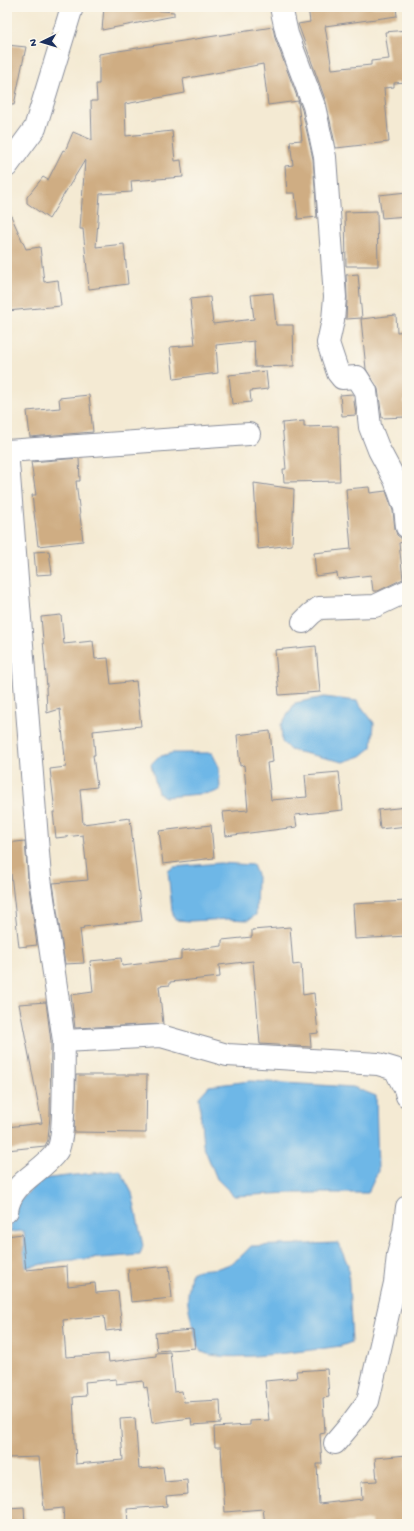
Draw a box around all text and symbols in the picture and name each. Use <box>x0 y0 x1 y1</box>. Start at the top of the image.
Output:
north arrow <box>22 22 62 62</box>
text: N <box>28 39 40 47</box>

